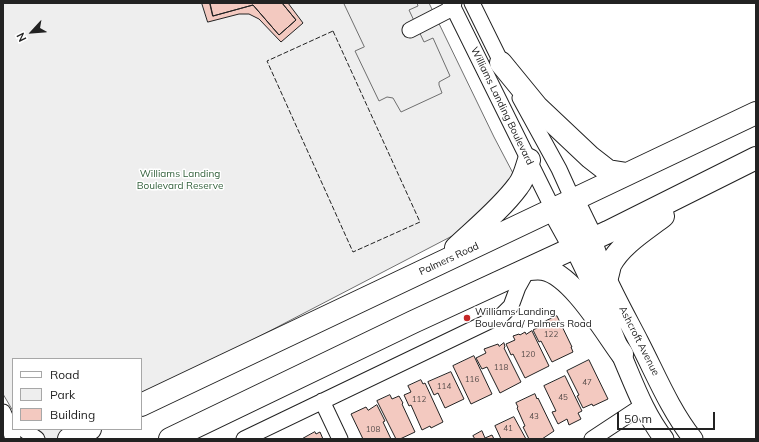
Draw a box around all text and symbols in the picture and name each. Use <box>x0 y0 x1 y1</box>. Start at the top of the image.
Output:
north arrow <box>12 12 52 52</box>
text: N <box>13 30 29 44</box>
street label: Williams Landing Boulevard <box>468 45 536 167</box>
park label: Williams Landing Boulevard Reserve <box>137 168 223 192</box>
street label: Palmers Road <box>417 240 481 278</box>
street label: Ashcroft Avenue <box>616 304 662 378</box>
place label: Williams Landing Boulevard/ Palmers Road <box>475 306 592 330</box>
marker: Williams Landing Boulevard/ Palmers Road <box>462 313 472 323</box>
house number: 122 <box>544 330 558 340</box>
house number: 120 <box>521 350 535 360</box>
legend <box>12 358 142 430</box>
house number: 118 <box>494 363 508 373</box>
text: Road <box>50 367 79 382</box>
house number: 116 <box>465 375 479 385</box>
house number: 47 <box>582 378 592 388</box>
house number: 114 <box>437 382 451 392</box>
text: Park <box>50 387 75 402</box>
house number: 45 <box>558 393 568 403</box>
house number: 112 <box>412 395 426 405</box>
scale bar <box>619 404 717 430</box>
text: Building <box>50 407 95 422</box>
text: 50 m <box>624 411 652 426</box>
house number: 43 <box>529 412 539 422</box>
house number: 41 <box>503 424 513 434</box>
house number: 108 <box>366 425 380 435</box>

